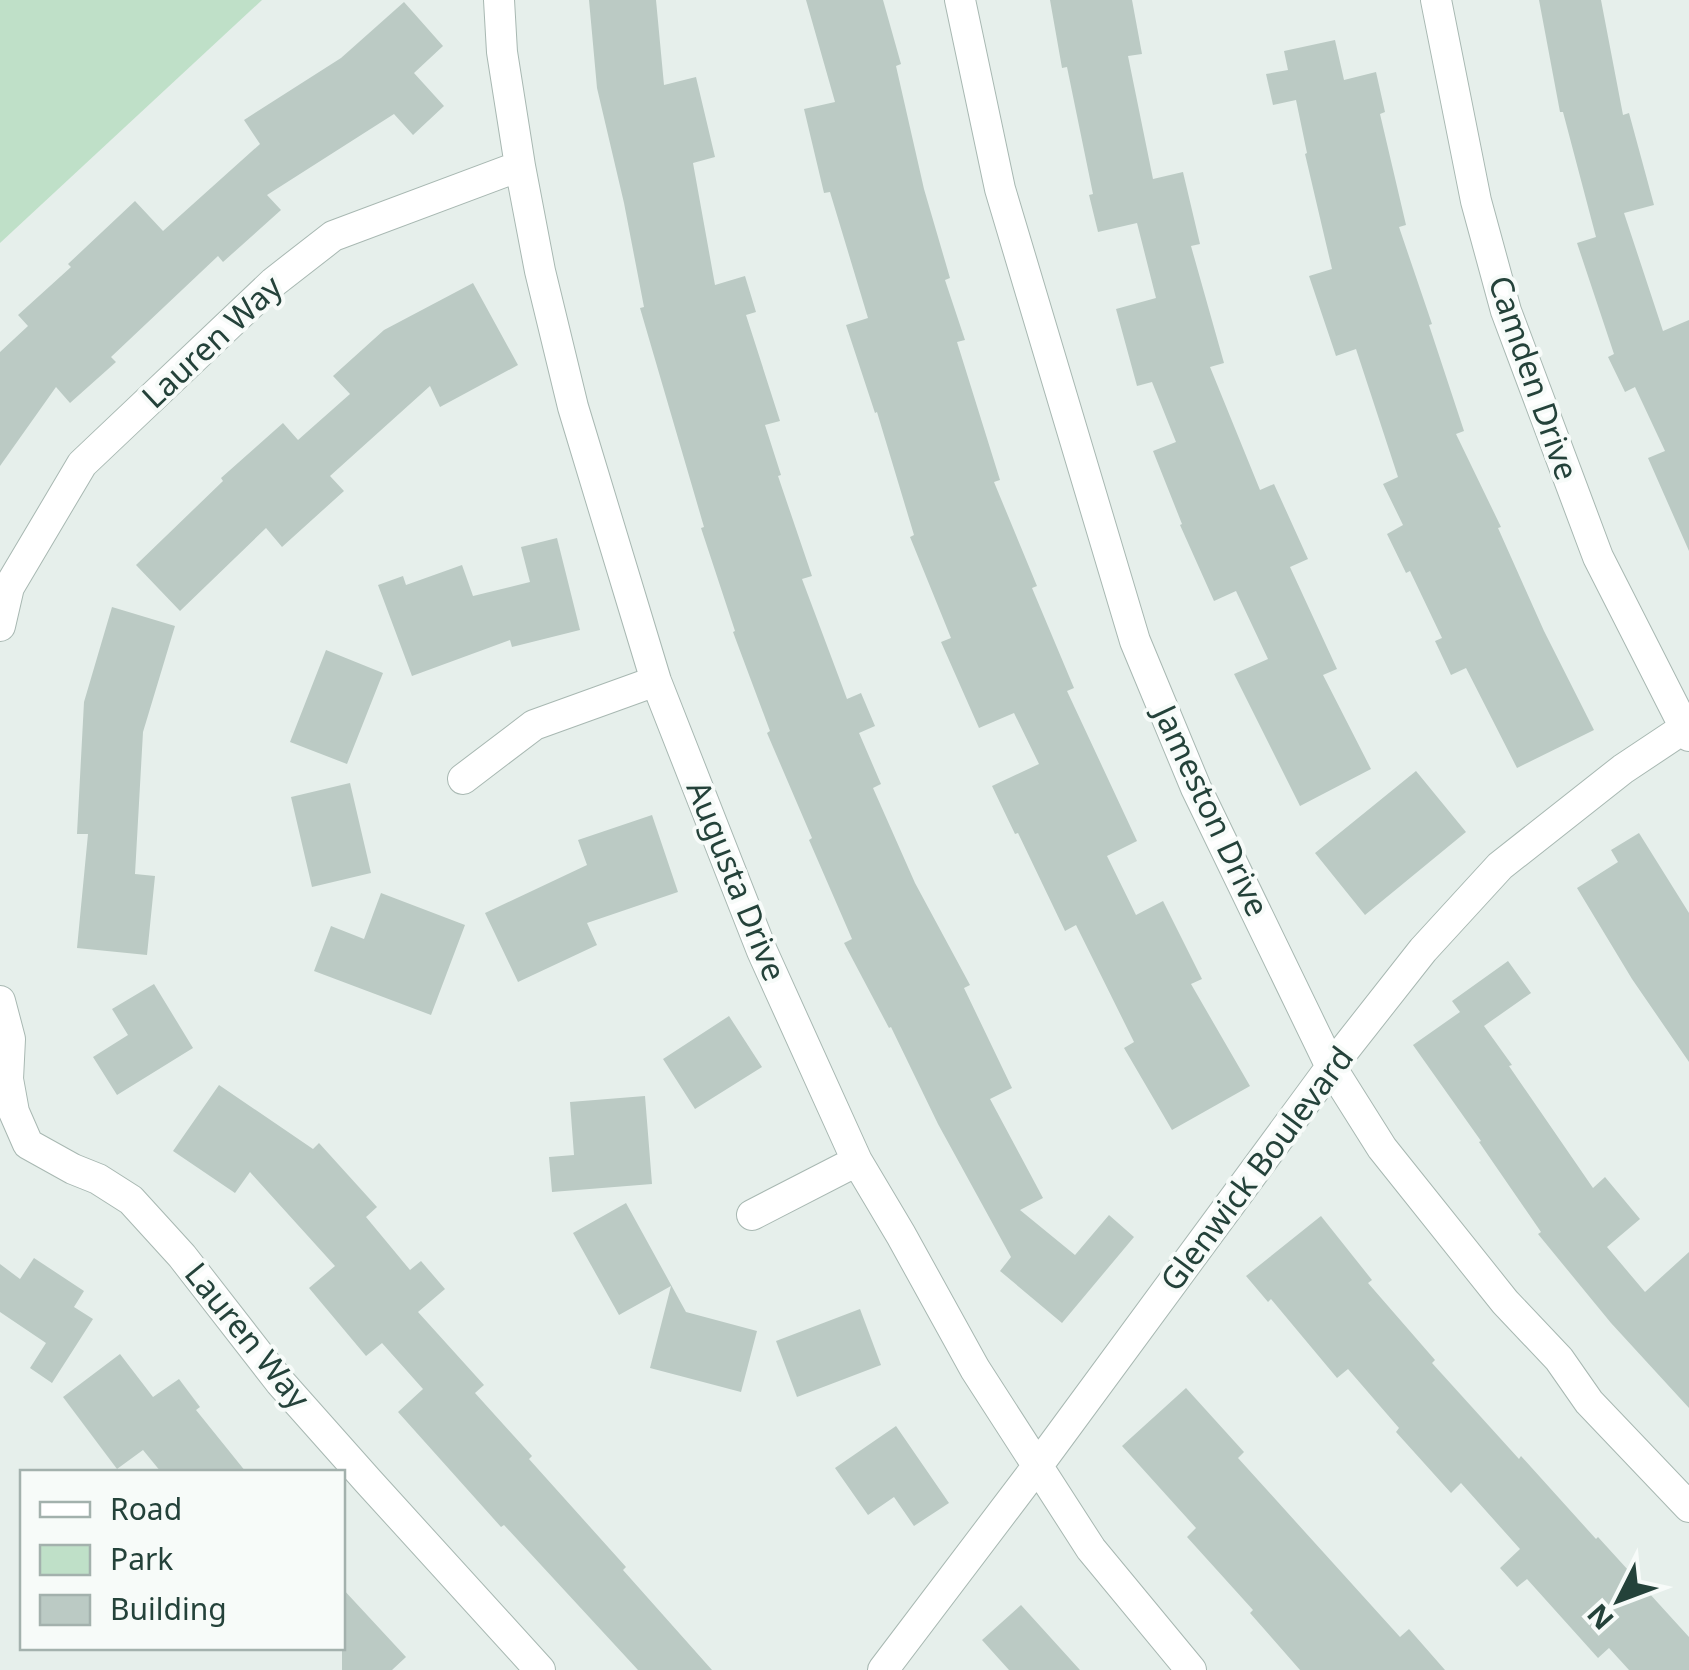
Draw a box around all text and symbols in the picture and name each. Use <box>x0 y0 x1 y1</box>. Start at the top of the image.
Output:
street label: Lauren Way <box>132 264 291 417</box>
street label: Camden Drive <box>1479 270 1589 485</box>
street label: Jameston Drive <box>1143 695 1280 923</box>
street label: Augusta Drive <box>678 774 797 987</box>
street label: Glenwick Boulevard <box>1150 1037 1362 1299</box>
street label: Lauren Way <box>176 1253 321 1418</box>
legend <box>20 1470 345 1650</box>
text: Road <box>110 1488 182 1529</box>
text: Park <box>110 1538 173 1579</box>
north arrow <box>1569 1550 1669 1650</box>
text: Building <box>110 1588 227 1629</box>
text: N <box>1578 1596 1621 1639</box>

